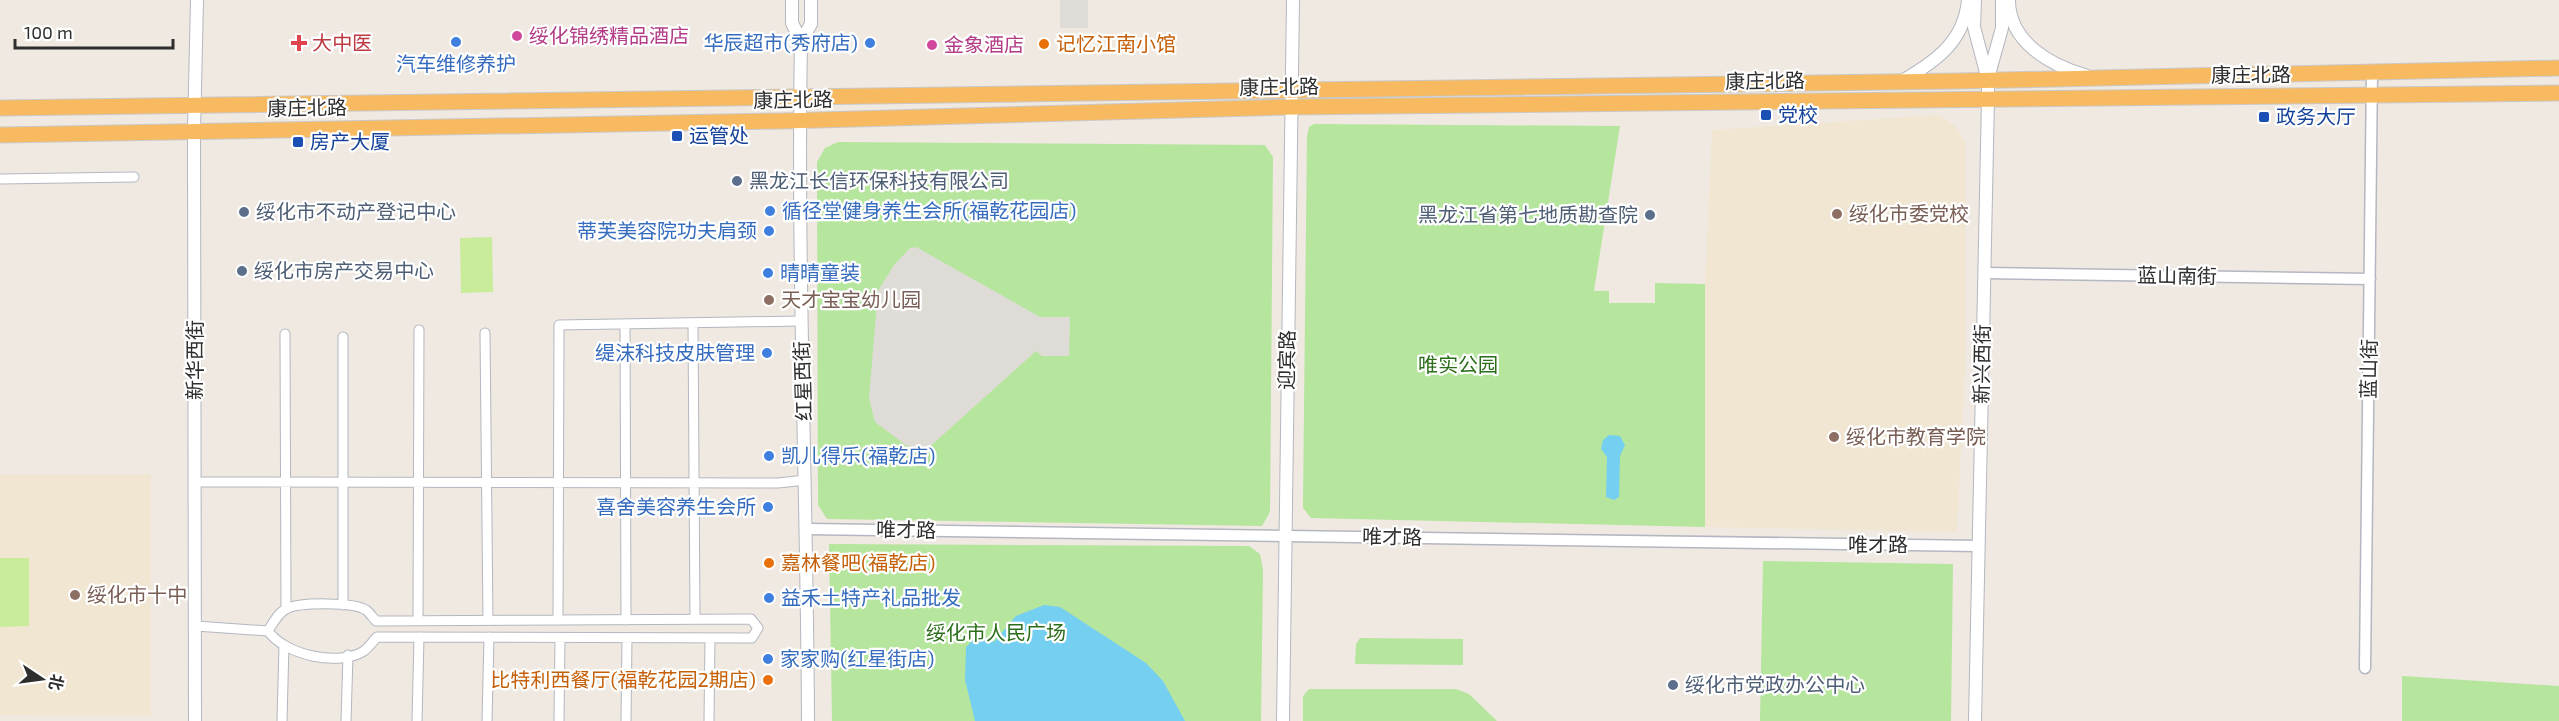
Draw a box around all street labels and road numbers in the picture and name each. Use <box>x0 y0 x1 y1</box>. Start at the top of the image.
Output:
street label: 康庄北路 <box>2211 62 2291 86</box>
street label: 康庄北路 <box>1725 67 1805 93</box>
street label: 康庄北路 <box>1239 73 1319 99</box>
street label: 康庄北路 <box>753 86 833 112</box>
street label: 康庄北路 <box>267 94 347 120</box>
street label: 蓝山南街 <box>2137 262 2217 288</box>
street label: 新华西街 <box>182 320 206 400</box>
street label: 新兴西街 <box>1968 324 1994 404</box>
street label: 迎宾路 <box>1273 330 1299 390</box>
street label: 蓝山街 <box>2355 339 2381 399</box>
street label: 红星西街 <box>789 341 815 421</box>
street label: 唯才路 <box>876 516 936 542</box>
street label: 唯才路 <box>1362 523 1422 549</box>
street label: 唯才路 <box>1848 532 1908 556</box>

